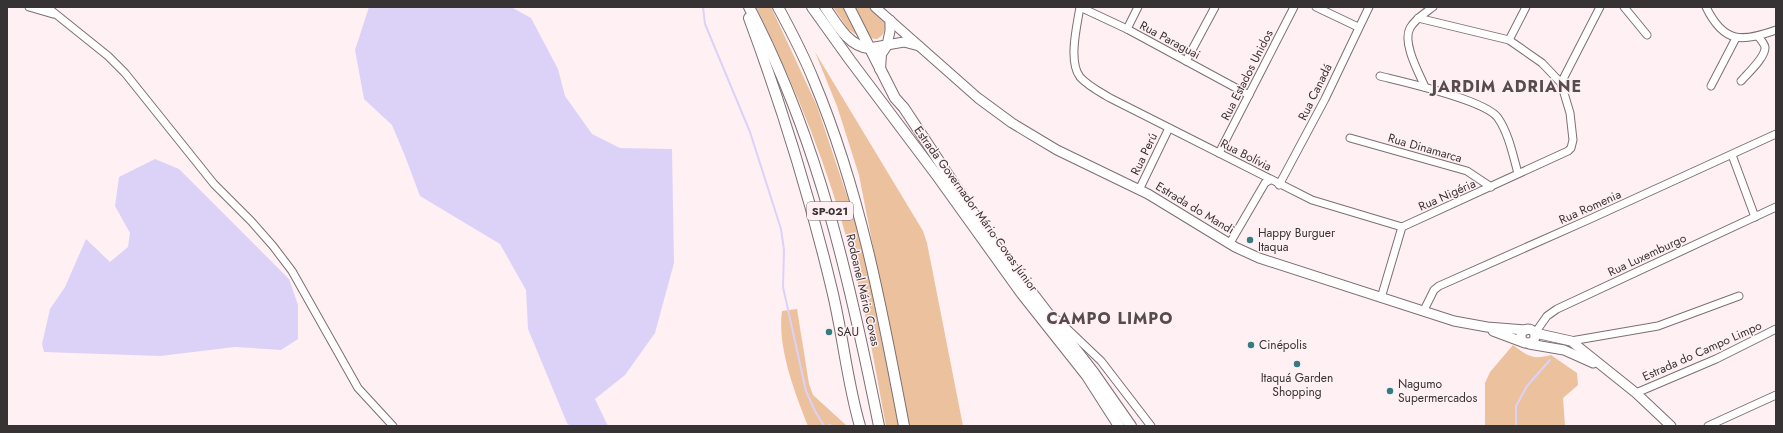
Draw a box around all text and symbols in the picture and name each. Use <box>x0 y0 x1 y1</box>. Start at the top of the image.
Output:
street label: Rua Paraguai <box>1136 16 1204 64</box>
street label: Rua Estados Unidos <box>1216 26 1278 123</box>
street label: Rua Canadá <box>1294 60 1337 123</box>
district label: JARDIM ADRIANE <box>1429 75 1582 98</box>
street label: Estrada Governador Mário Covas Júnior <box>910 122 1043 296</box>
street label: Rua Dinamarca <box>1386 129 1464 167</box>
street label: Rua Perú <box>1126 130 1162 178</box>
street label: Rua Bolívia <box>1217 134 1275 176</box>
street label: Rua Nigéria <box>1416 174 1479 216</box>
street label: Estrada do Mandi <box>1152 177 1238 239</box>
street label: Rua Romenia <box>1556 185 1624 229</box>
road number: SP-021 <box>807 202 853 220</box>
place label: Happy Burguer Itaqua <box>1258 224 1336 256</box>
street label: Rua Luxemburgo <box>1605 229 1690 281</box>
street label: Rodoanel Mário Covas <box>841 232 885 348</box>
marker: Happy Burguer Itaqua <box>1245 235 1255 245</box>
district label: CAMPO LIMPO <box>1047 307 1173 330</box>
street label: Estrada do Campo Limpo <box>1639 316 1765 385</box>
place label: SAU <box>837 323 859 341</box>
marker: SAU <box>824 327 834 337</box>
place label: Cinépolis <box>1259 336 1307 354</box>
marker: Cinépolis <box>1246 340 1256 350</box>
marker: Itaquá Garden Shopping <box>1292 359 1302 369</box>
place label: Itaquá Garden Shopping <box>1261 369 1333 401</box>
place label: Nagumo Supermercados <box>1398 375 1477 407</box>
marker: Nagumo Supermercados <box>1385 386 1395 396</box>

